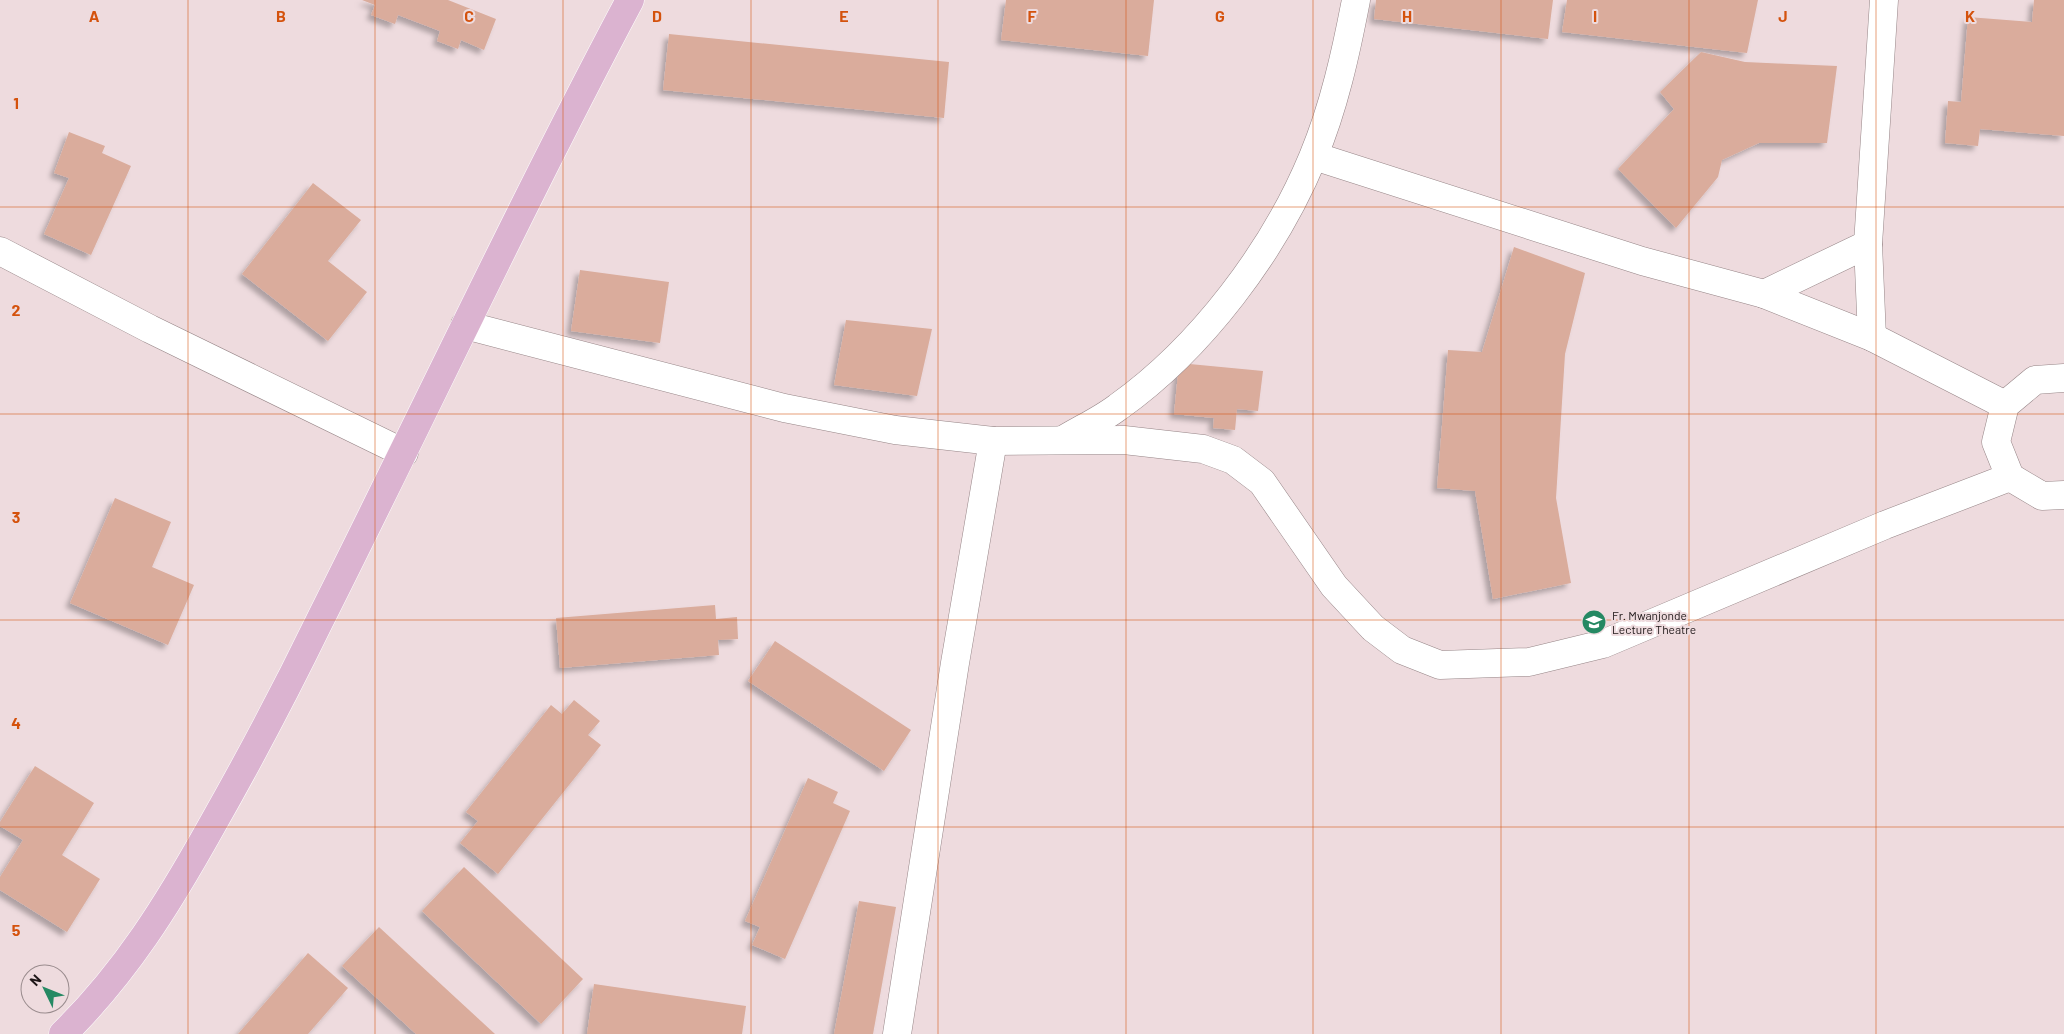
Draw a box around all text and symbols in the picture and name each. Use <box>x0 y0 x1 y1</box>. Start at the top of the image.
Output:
text: A <box>89 6 100 25</box>
text: B <box>276 6 286 25</box>
text: C <box>464 6 474 25</box>
text: D <box>652 6 662 25</box>
text: E <box>839 6 849 25</box>
text: F <box>1028 6 1037 25</box>
text: G <box>1215 6 1225 25</box>
text: H <box>1402 6 1412 25</box>
text: I <box>1593 6 1597 25</box>
text: J <box>1778 6 1788 25</box>
text: K <box>1965 6 1975 25</box>
text: 1 <box>13 93 19 112</box>
text: 2 <box>12 300 21 319</box>
text: 3 <box>12 507 20 526</box>
place label: Fr. Mwanjonde Lecture Theatre <box>1612 608 1696 636</box>
school or university icon: Fr. Mwanjonde Lecture Theatre <box>1581 609 1607 635</box>
text: 4 <box>11 713 21 732</box>
text: 5 <box>12 920 21 939</box>
north arrow <box>20 964 70 1014</box>
text: N <box>26 971 45 989</box>

